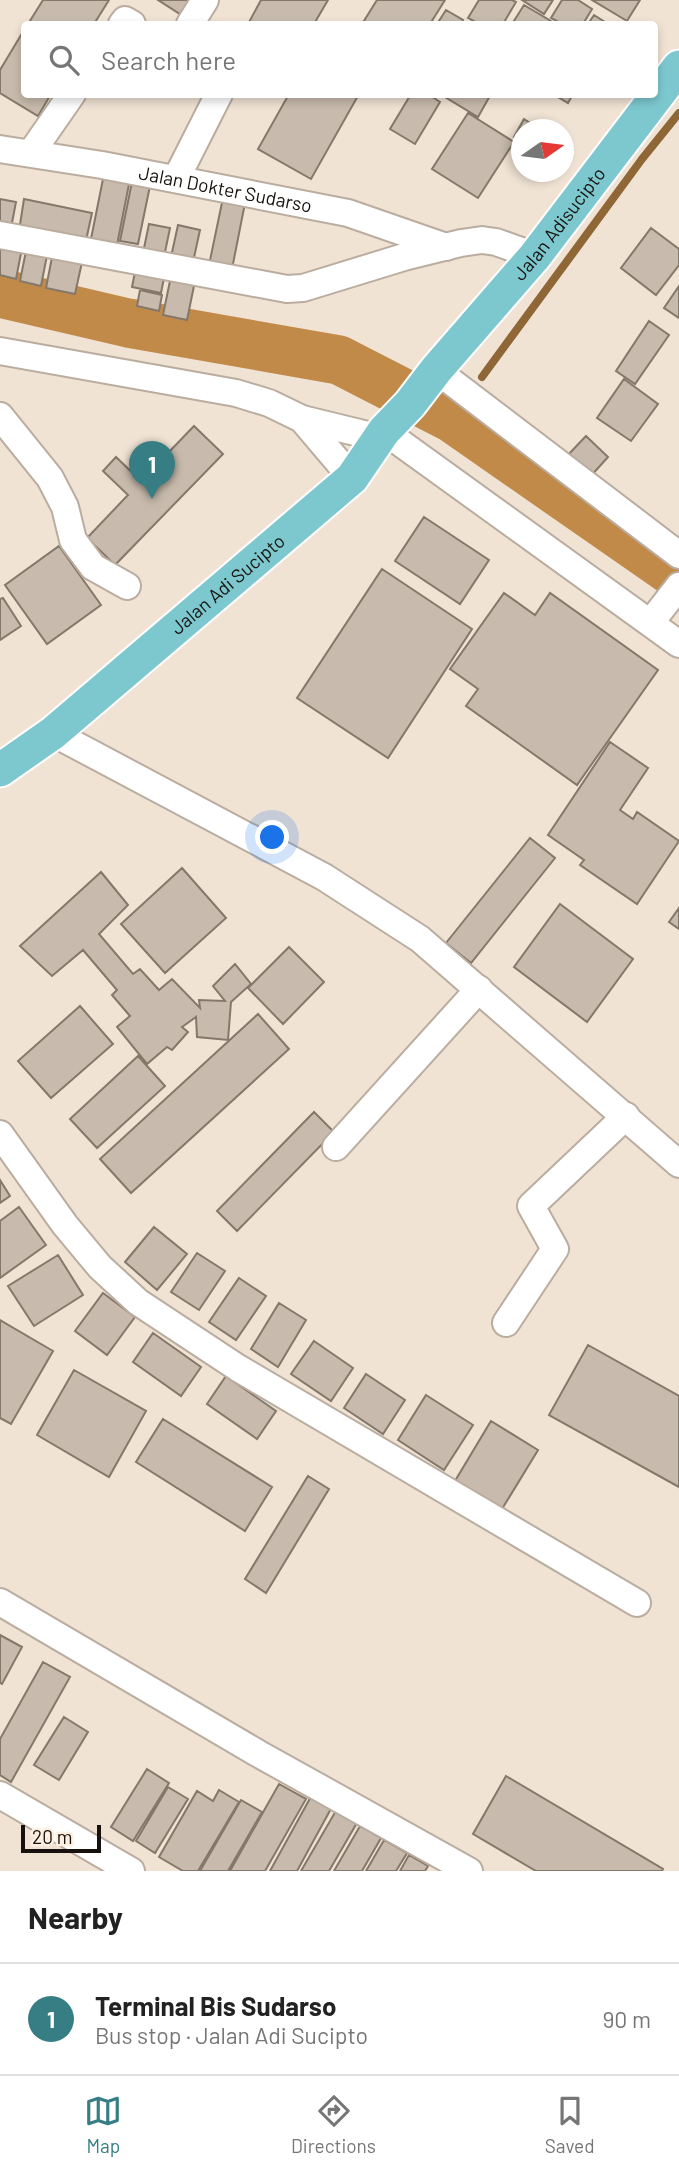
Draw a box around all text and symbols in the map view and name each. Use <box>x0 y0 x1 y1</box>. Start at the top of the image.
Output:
search box <box>21 21 658 98</box>
icon: search <box>45 41 83 79</box>
text: Search here <box>101 44 236 75</box>
north arrow <box>511 119 574 182</box>
street label: Jalan Dokter Sudarso <box>137 160 314 217</box>
street label: Jalan Adisucipto <box>507 162 610 285</box>
pin: 1 <box>129 441 175 499</box>
street label: Jalan Adi Sucipto <box>165 529 289 639</box>
your location <box>255 820 289 854</box>
scale bar <box>21 1822 102 1854</box>
text: 20 m <box>32 1825 72 1848</box>
text: Nearby <box>28 1899 123 1935</box>
text: Terminal Bis Sudarso <box>95 1990 336 2021</box>
text: 1 <box>47 2005 55 2033</box>
text: 90 m <box>602 2005 651 2033</box>
text: Bus stop · Jalan Adi Sucipto <box>95 2021 368 2049</box>
tab: Map <box>84 2092 122 2157</box>
tab: Directions <box>291 2092 376 2157</box>
tab: Saved <box>545 2092 595 2157</box>

